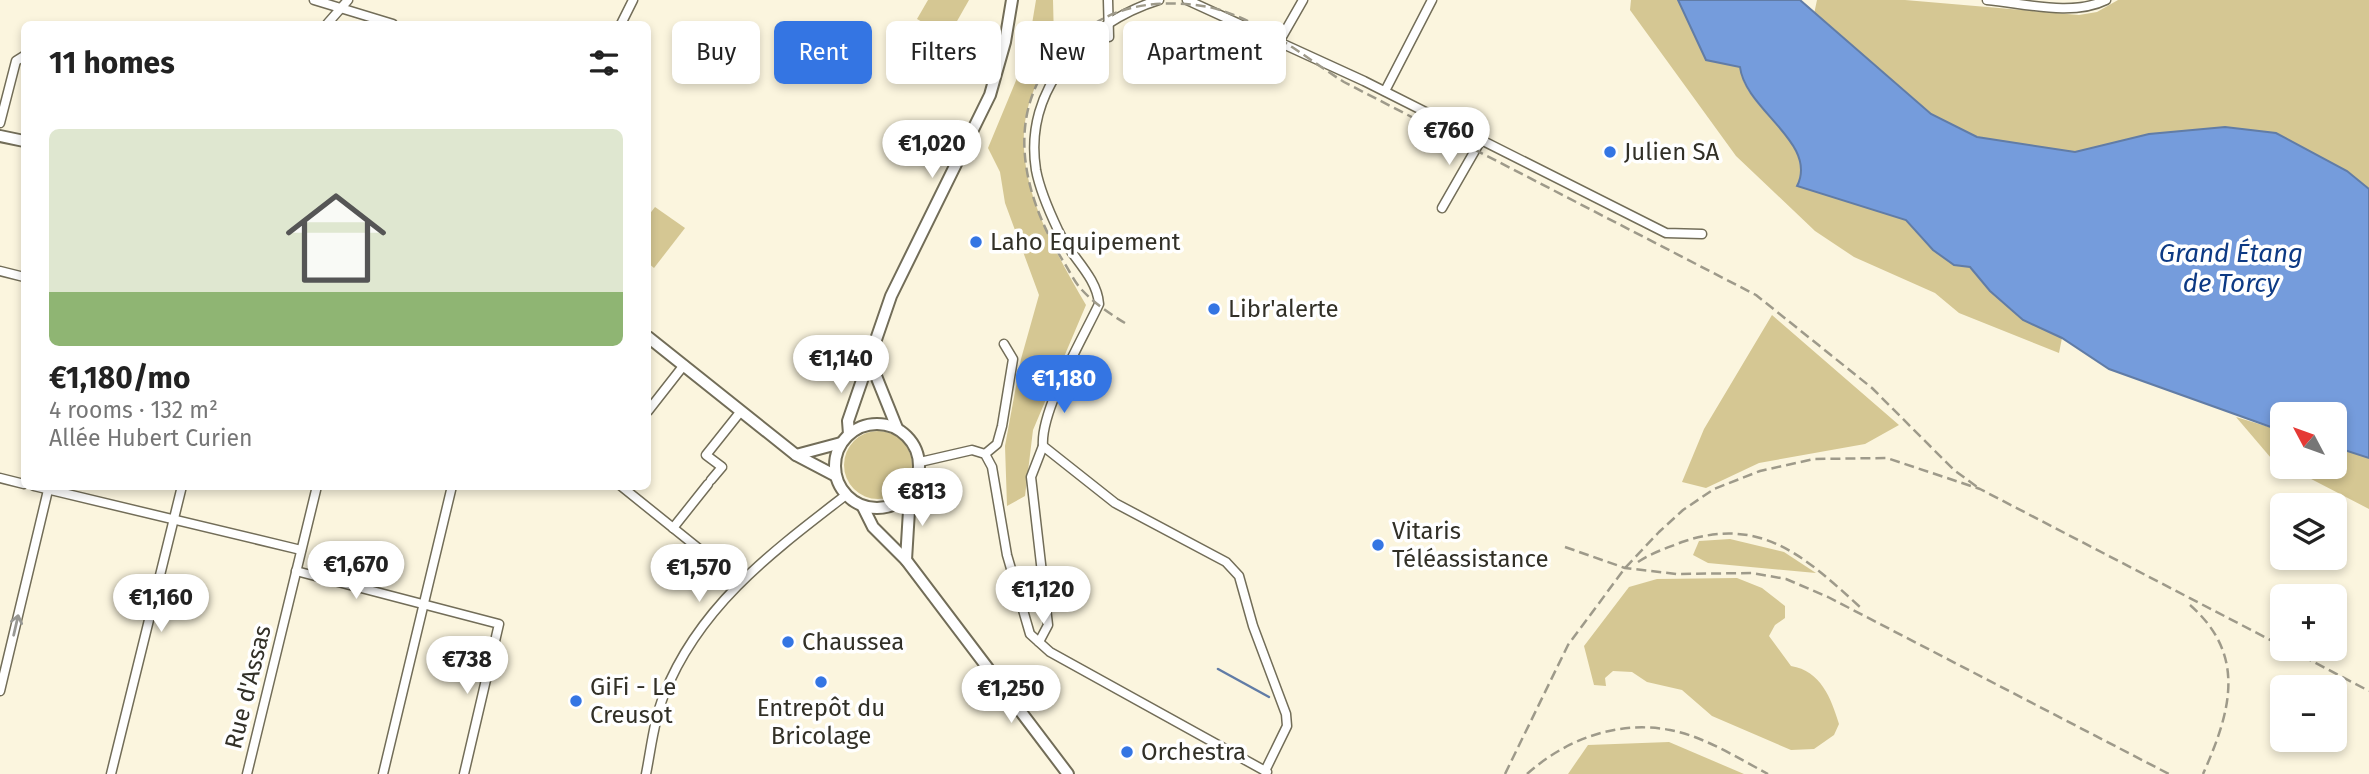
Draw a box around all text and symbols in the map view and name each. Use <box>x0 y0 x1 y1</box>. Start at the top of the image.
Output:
chip: Buy <box>672 21 760 84</box>
chip: Rent <box>774 21 872 84</box>
chip: Filters <box>886 21 1001 84</box>
chip: New <box>1015 21 1109 84</box>
chip: Apartment <box>1123 21 1286 84</box>
icon: filters <box>585 44 623 82</box>
text: 11 homes <box>49 45 175 81</box>
pin: €760 <box>1408 108 1490 167</box>
text: €760 <box>1424 116 1474 144</box>
pin: €1,020 <box>875 120 989 180</box>
text: €1,020 <box>898 129 966 157</box>
place label: Julien SA <box>1624 138 1720 166</box>
marker: Julien SA <box>1602 144 1618 160</box>
icon: home <box>273 175 399 301</box>
place label: Laho Equipement <box>990 228 1181 256</box>
marker: Laho Equipement <box>968 234 984 250</box>
water label: Grand Étang de Torcy <box>2159 238 2303 299</box>
place label: Libr'alerte <box>1228 295 1339 323</box>
marker: Libr'alerte <box>1206 301 1222 317</box>
pin: €1,140 <box>784 336 898 395</box>
text: €1,140 <box>809 344 873 372</box>
pin: €1,180 <box>1007 356 1121 415</box>
text: €1,180/mo <box>49 360 190 396</box>
text: €1,180 <box>1032 364 1096 392</box>
text: 4 rooms · 132 m² <box>49 396 218 424</box>
north arrow <box>2270 402 2347 480</box>
map controls <box>2270 402 2347 752</box>
text: Allée Hubert Curien <box>49 424 252 452</box>
pin: €813 <box>881 468 963 528</box>
text: €813 <box>898 477 946 505</box>
button: layers <box>2270 493 2347 570</box>
place label: Vitaris Téléassistance <box>1392 517 1549 573</box>
marker: Vitaris Téléassistance <box>1370 537 1386 553</box>
pin: €1,670 <box>299 542 413 601</box>
pin: €1,570 <box>642 544 756 604</box>
text: €1,670 <box>323 550 389 578</box>
text: €1,570 <box>667 553 731 581</box>
pin: €1,120 <box>986 566 1100 626</box>
pin: €1,160 <box>104 574 218 634</box>
text: €1,120 <box>1012 575 1074 603</box>
text: €1,160 <box>129 583 193 611</box>
button: + <box>2270 584 2347 661</box>
one-way arrow <box>10 614 23 637</box>
street label: Rue d'Assas <box>219 622 277 752</box>
place label: Chaussea <box>802 628 904 656</box>
marker: Chaussea <box>780 634 796 650</box>
pin: €738 <box>426 636 508 696</box>
text: €738 <box>442 645 492 673</box>
pin: €1,250 <box>954 666 1068 725</box>
place label: GiFi - Le Creusot <box>590 673 676 729</box>
marker: Entrepôt du Bricolage <box>813 674 829 690</box>
text: €1,250 <box>978 674 1044 702</box>
button: − <box>2270 675 2347 752</box>
marker: GiFi - Le Creusot <box>568 693 584 709</box>
place label: Entrepôt du Bricolage <box>757 694 885 750</box>
place label: Orchestra <box>1141 738 1246 766</box>
marker: Orchestra <box>1119 744 1135 760</box>

